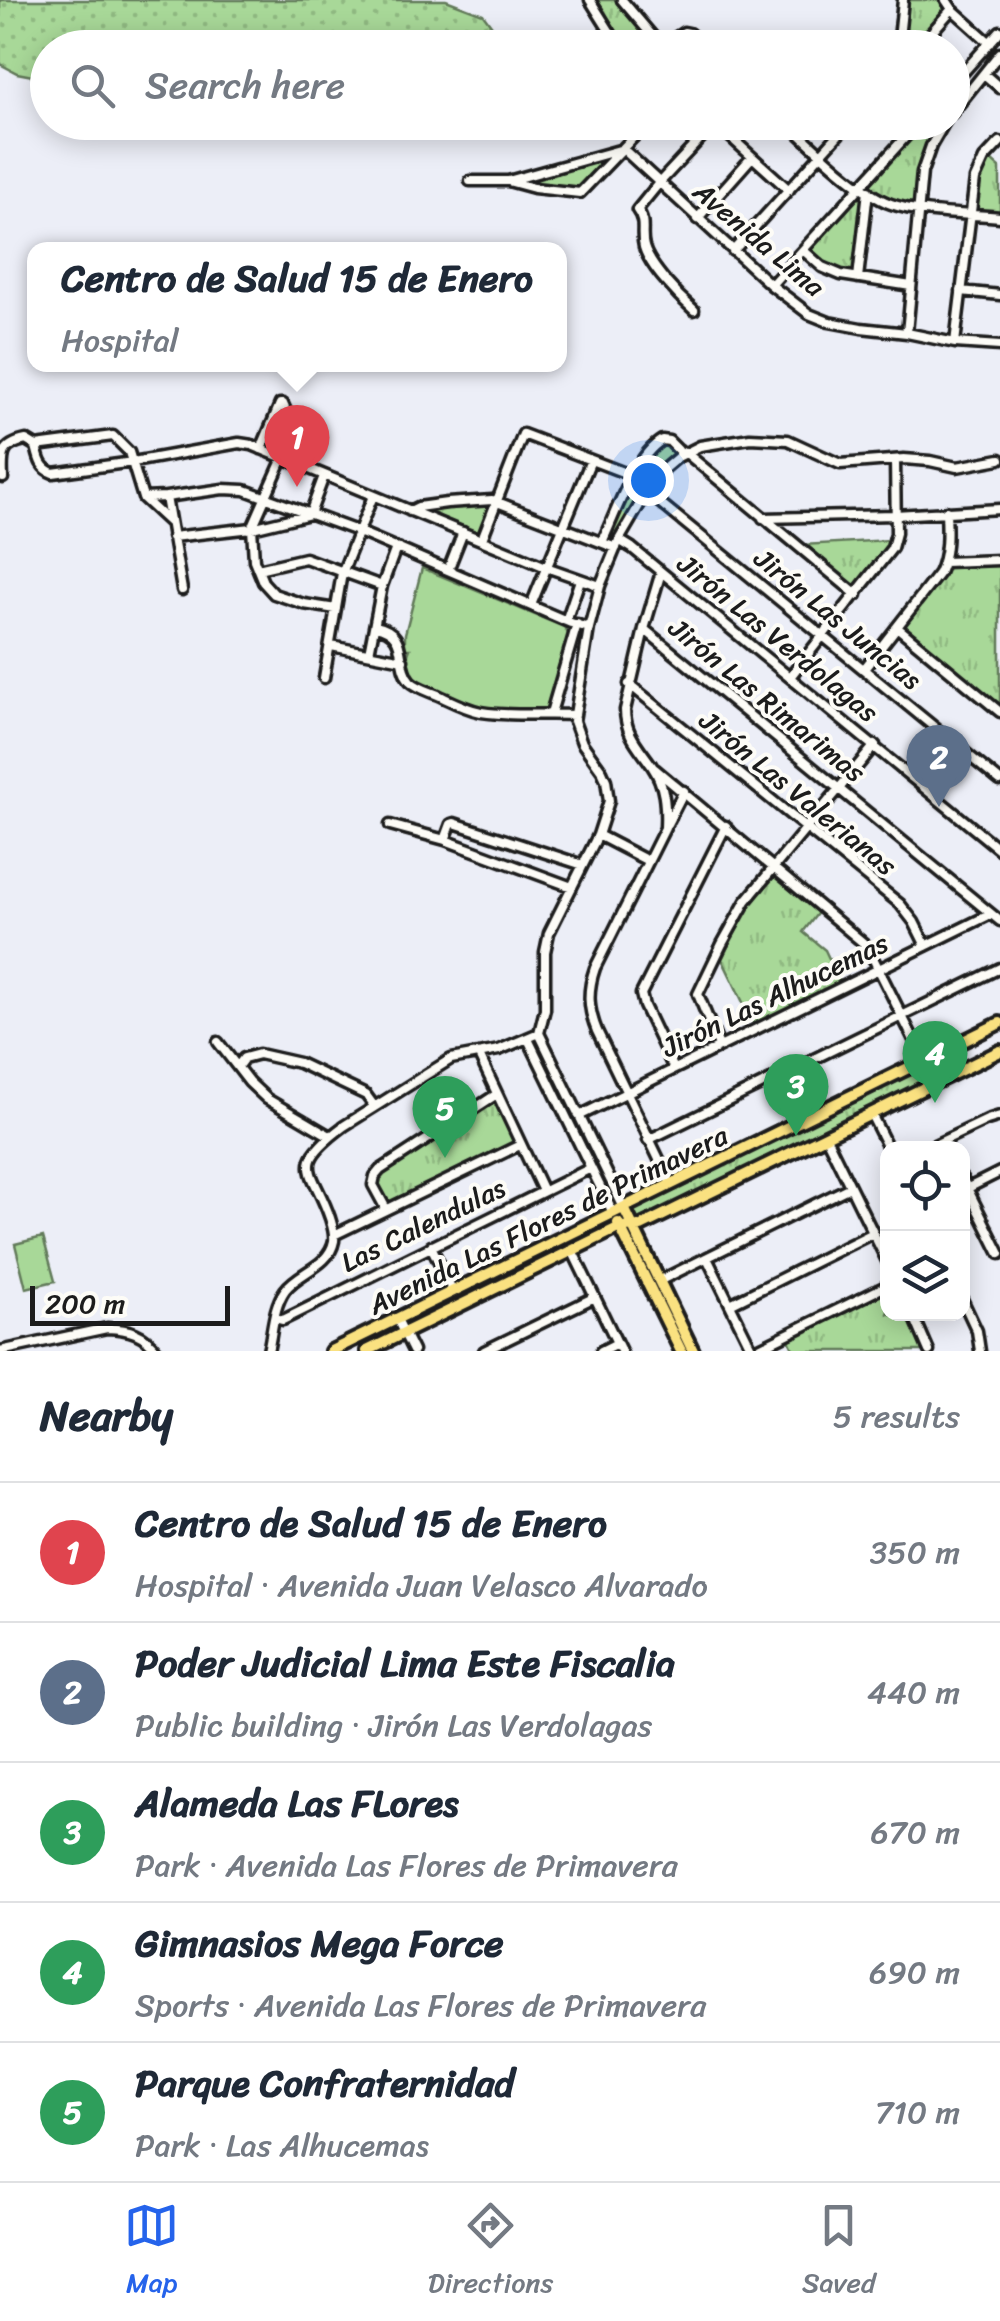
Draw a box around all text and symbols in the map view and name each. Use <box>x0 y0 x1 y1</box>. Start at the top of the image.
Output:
search box <box>30 30 970 140</box>
text: Search here <box>145 52 345 119</box>
icon: search <box>65 58 120 113</box>
street label: Avenida Lima <box>681 168 837 310</box>
popup <box>27 242 567 372</box>
text: Centro de Salud 15 de Enero <box>61 245 533 312</box>
text: Hospital <box>61 312 179 369</box>
pin: 1 <box>264 404 330 487</box>
your location <box>623 455 674 506</box>
street label: Jirón Las Juncias <box>742 535 934 703</box>
street label: Jirón Las Verdolagas <box>665 540 890 735</box>
street label: Jirón Las Rimarimas <box>657 604 877 795</box>
street label: Jirón Las Valerianas <box>687 697 908 889</box>
pin: 2 <box>906 724 972 807</box>
street label: Jirón Las Alhucemas <box>652 919 897 1072</box>
pin: 4 <box>902 1020 968 1103</box>
pin: 3 <box>764 1054 828 1136</box>
pin: 5 <box>412 1076 478 1158</box>
street label: Avenida Las Flores de Primavera <box>359 1111 737 1329</box>
map controls <box>880 1141 970 1321</box>
button: locate <box>880 1141 970 1231</box>
street label: Las Calendulas <box>332 1164 514 1286</box>
button: layers <box>880 1231 970 1321</box>
text: 200 m <box>45 1279 125 1328</box>
scale bar <box>30 1281 230 1326</box>
text: Nearby <box>40 1379 173 1453</box>
text: 5 results <box>833 1388 960 1445</box>
text: Centro de Salud 15 de Enero <box>135 1490 607 1557</box>
text: 1 <box>66 1524 79 1581</box>
text: 350 m <box>870 1524 960 1581</box>
text: Hospital · Avenida Juan Velasco Alvarado <box>135 1557 708 1614</box>
text: Poder Judicial Lima Este Fiscalia <box>135 1630 675 1697</box>
text: 2 <box>63 1664 82 1721</box>
text: 440 m <box>867 1664 960 1721</box>
text: Public building · Jirón Las Verdolagas <box>135 1697 652 1754</box>
text: Alameda Las FLores <box>135 1770 459 1837</box>
text: 3 <box>64 1804 81 1861</box>
text: 670 m <box>870 1804 960 1861</box>
text: Park · Avenida Las Flores de Primavera <box>135 1837 678 1894</box>
text: Gimnasios Mega Force <box>135 1910 503 1977</box>
text: 4 <box>62 1944 83 2001</box>
text: 690 m <box>869 1944 960 2001</box>
text: Sports · Avenida Las Flores de Primavera <box>135 1977 706 2034</box>
text: Parque Confraternidad <box>135 2050 514 2117</box>
text: 5 <box>63 2084 82 2141</box>
text: 710 m <box>875 2084 960 2141</box>
text: Park · Las Alhucemas <box>135 2117 429 2174</box>
tab: Map <box>124 2198 179 2307</box>
tab: Directions <box>428 2198 553 2307</box>
tab: Saved <box>802 2198 876 2307</box>

